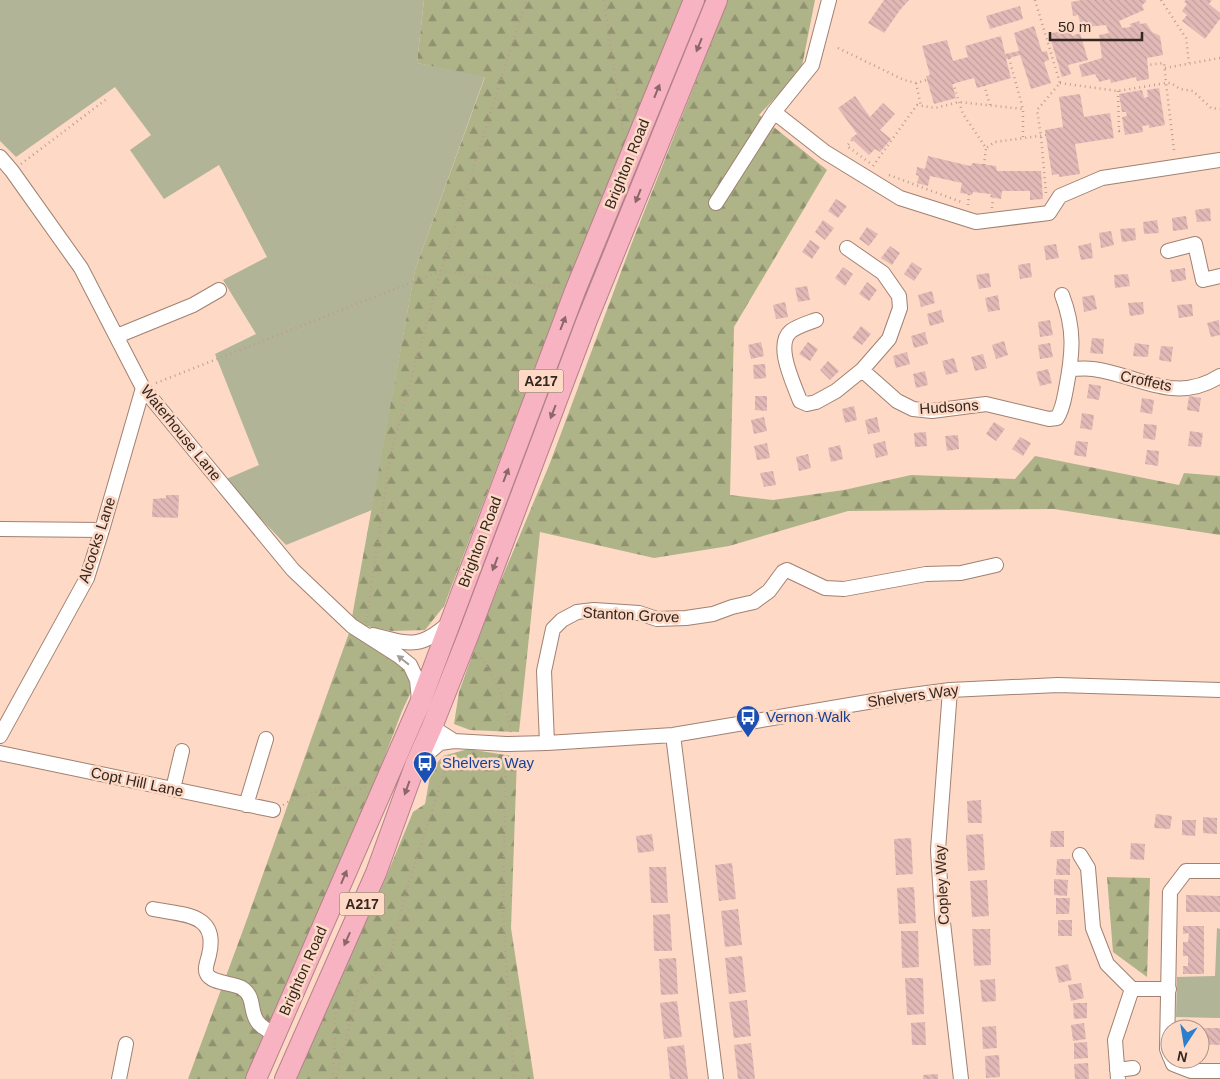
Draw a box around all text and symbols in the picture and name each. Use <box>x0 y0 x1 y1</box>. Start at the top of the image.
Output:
scale bar <box>1050 10 1142 42</box>
text: 50 m <box>1058 18 1091 35</box>
one-way arrow <box>695 38 703 53</box>
one-way arrow <box>653 83 661 98</box>
street label: Brighton Road <box>601 116 652 211</box>
one-way arrow <box>634 189 642 204</box>
one-way arrow <box>559 315 567 330</box>
street label: Croffets <box>1119 367 1173 394</box>
road number: A217 <box>518 370 564 392</box>
street label: Waterhouse Lane <box>138 382 225 484</box>
street label: Hudsons <box>919 396 979 417</box>
one-way arrow <box>548 405 556 419</box>
one-way arrow <box>502 468 510 482</box>
street label: Brighton Road <box>454 494 505 590</box>
street label: Alcocks Lane <box>75 495 118 585</box>
one-way arrow <box>491 557 499 572</box>
street label: Stanton Grove <box>582 603 680 626</box>
one-way arrow <box>397 654 410 665</box>
street label: Shelvers Way <box>866 681 960 710</box>
bus stop icon: Vernon Walk <box>735 704 761 738</box>
place label: Vernon Walk <box>766 708 851 725</box>
bus stop icon: Shelvers Way <box>412 750 438 784</box>
place label: Shelvers Way <box>442 754 534 771</box>
street label: Copt Hill Lane <box>89 763 185 800</box>
one-way arrow <box>403 781 411 796</box>
street label: Copley Way <box>931 844 952 926</box>
one-way arrow <box>341 870 349 885</box>
road number: A217 <box>340 892 384 916</box>
street label: Brighton Road <box>275 924 330 1018</box>
one-way arrow <box>342 932 350 946</box>
north arrow <box>1160 1019 1210 1069</box>
text: N <box>1176 1048 1189 1066</box>

